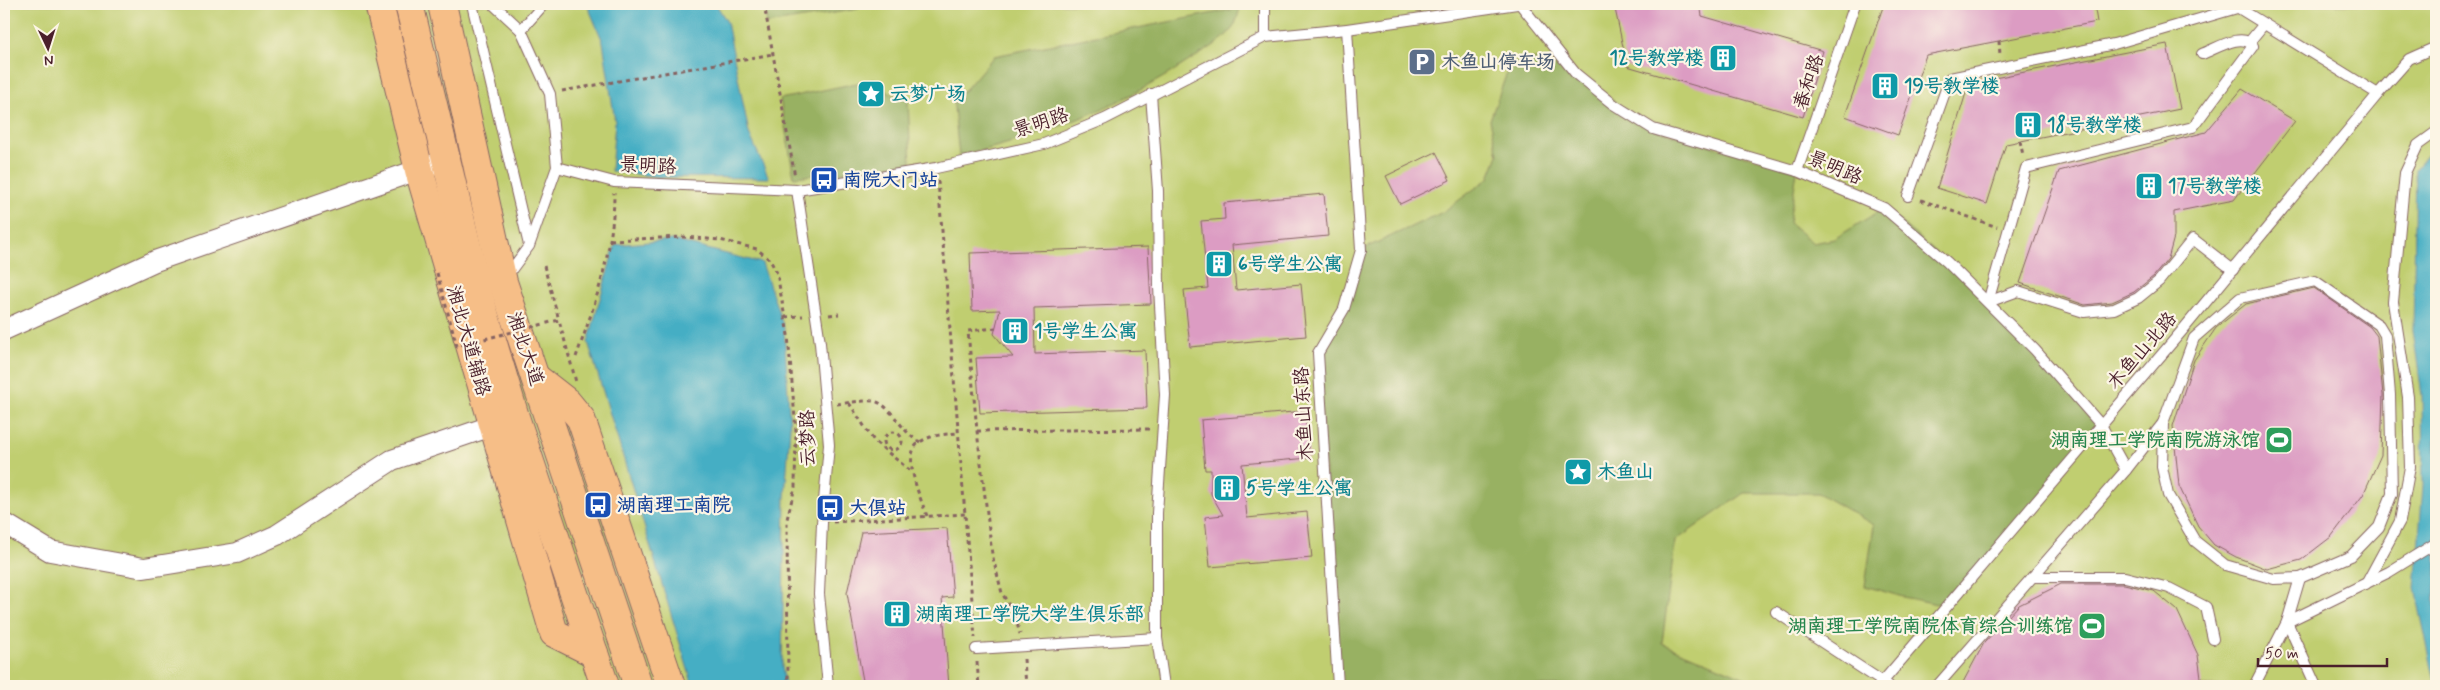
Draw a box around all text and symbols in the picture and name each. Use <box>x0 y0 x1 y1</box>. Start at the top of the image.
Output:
north arrow <box>22 22 72 72</box>
building icon: 12号教学楼 <box>1708 43 1738 73</box>
place label: 12号教学楼 <box>1609 46 1704 71</box>
parking icon: 木鱼山停车场 <box>1407 47 1437 77</box>
place label: 木鱼山停车场 <box>1441 50 1555 75</box>
text: N <box>44 51 54 69</box>
street label: 春和路 <box>1788 51 1830 113</box>
building icon: 19号教学楼 <box>1870 71 1900 101</box>
place label: 19号教学楼 <box>1904 74 2000 99</box>
place icon: 云梦广场 <box>856 79 886 109</box>
place label: 云梦广场 <box>890 82 966 107</box>
street label: 景明路 <box>1010 102 1072 144</box>
building icon: 18号教学楼 <box>2013 110 2043 140</box>
place label: 18号教学楼 <box>2047 113 2142 138</box>
street label: 景明路 <box>1804 145 1866 191</box>
street label: 景明路 <box>619 152 677 180</box>
bus stop icon: 南院大门站 <box>809 165 839 195</box>
place label: 南院大门站 <box>843 168 938 193</box>
building icon: 17号教学楼 <box>2134 171 2164 201</box>
place label: 17号教学楼 <box>2168 174 2262 199</box>
building icon: 6号学生公寓 <box>1204 249 1234 279</box>
place label: 6号学生公寓 <box>1238 252 1343 277</box>
street label: 湘北大道辅路 <box>440 283 496 399</box>
street label: 木鱼山北路 <box>2101 307 2183 395</box>
street label: 湘北大道 <box>501 309 549 389</box>
building icon: 1号学生公寓 <box>1000 316 1030 346</box>
place label: 1号学生公寓 <box>1034 319 1138 344</box>
street label: 木鱼山东路 <box>1289 366 1319 462</box>
street label: 云梦路 <box>795 409 821 467</box>
sports icon: 湖南理工学院南院游泳馆 <box>2264 425 2294 455</box>
place label: 湖南理工学院南院游泳馆 <box>2051 428 2260 453</box>
place icon: 木鱼山 <box>1563 457 1593 487</box>
place label: 木鱼山 <box>1597 460 1654 485</box>
building icon: 5号学生公寓 <box>1212 473 1242 503</box>
place label: 5号学生公寓 <box>1246 476 1352 501</box>
bus stop icon: 湖南理工南院 <box>583 490 613 520</box>
place label: 湖南理工南院 <box>617 493 731 518</box>
bus stop icon: 大俱站 <box>815 493 845 523</box>
place label: 大俱站 <box>849 496 906 521</box>
building icon: 湖南理工学院大学生俱乐部 <box>882 599 912 629</box>
place label: 湖南理工学院大学生俱乐部 <box>916 602 1144 627</box>
sports icon: 湖南理工学院南院体育综合训练馆 <box>2077 611 2107 641</box>
place label: 湖南理工学院南院体育综合训练馆 <box>1788 614 2073 639</box>
scale bar <box>2258 635 2386 667</box>
text: 50 m <box>2265 644 2299 664</box>

